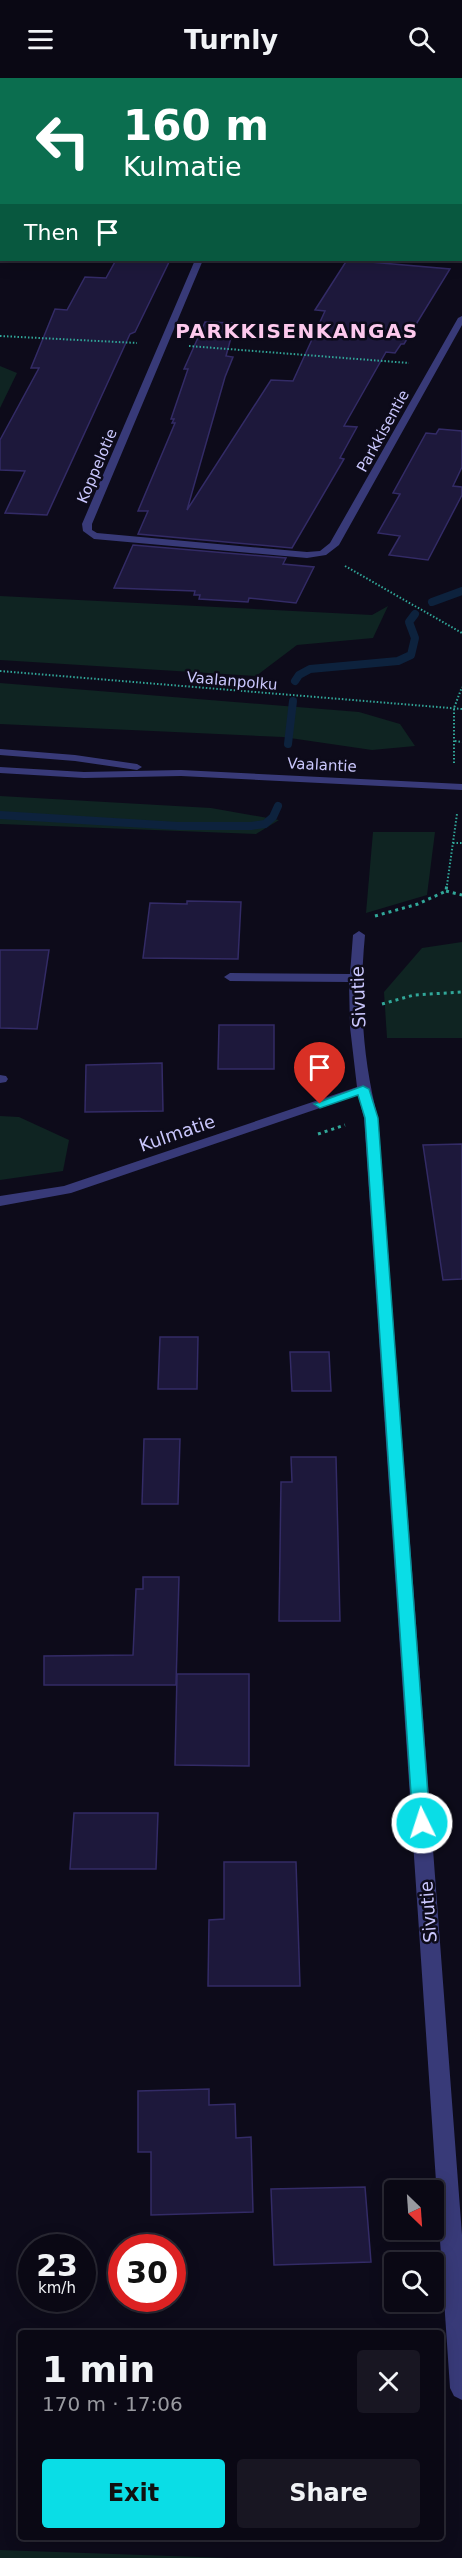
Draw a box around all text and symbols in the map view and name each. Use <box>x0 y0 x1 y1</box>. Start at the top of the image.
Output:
icon: menu <box>24 23 57 56</box>
icon: search <box>405 23 438 56</box>
text: Turnly <box>184 24 278 55</box>
text: 160 m <box>123 101 269 150</box>
icon: left <box>24 102 102 180</box>
text: Kulmatie <box>123 151 242 182</box>
icon: arrive <box>91 216 124 249</box>
text: Then <box>24 220 79 245</box>
district label: PARKKISENKANGAS <box>175 319 419 343</box>
street label: Parkkisentie <box>353 387 413 475</box>
street label: Koppelotie <box>73 426 121 506</box>
street label: Vaalanpolku <box>186 668 278 694</box>
street label: Vaalantie <box>287 754 357 776</box>
street label: Sivutie <box>346 966 370 1028</box>
pin <box>294 1042 345 1104</box>
icon: arrive <box>303 1051 336 1084</box>
street label: Kulmatie <box>136 1110 218 1156</box>
position arrow <box>390 1791 454 1855</box>
street label: Sivutie <box>415 1881 441 1943</box>
north arrow <box>384 2180 444 2240</box>
map controls <box>384 2180 444 2312</box>
speed limit sign: 30 <box>108 2234 186 2312</box>
text: 23 <box>36 2248 78 2283</box>
button: search <box>384 2252 444 2312</box>
text: km/h <box>38 2279 76 2297</box>
text: 1 min <box>42 2349 155 2390</box>
button: close <box>357 2350 420 2413</box>
text: 170 m · 17:06 <box>42 2392 183 2416</box>
button: Exit <box>42 2459 225 2528</box>
button: Share <box>237 2459 420 2528</box>

